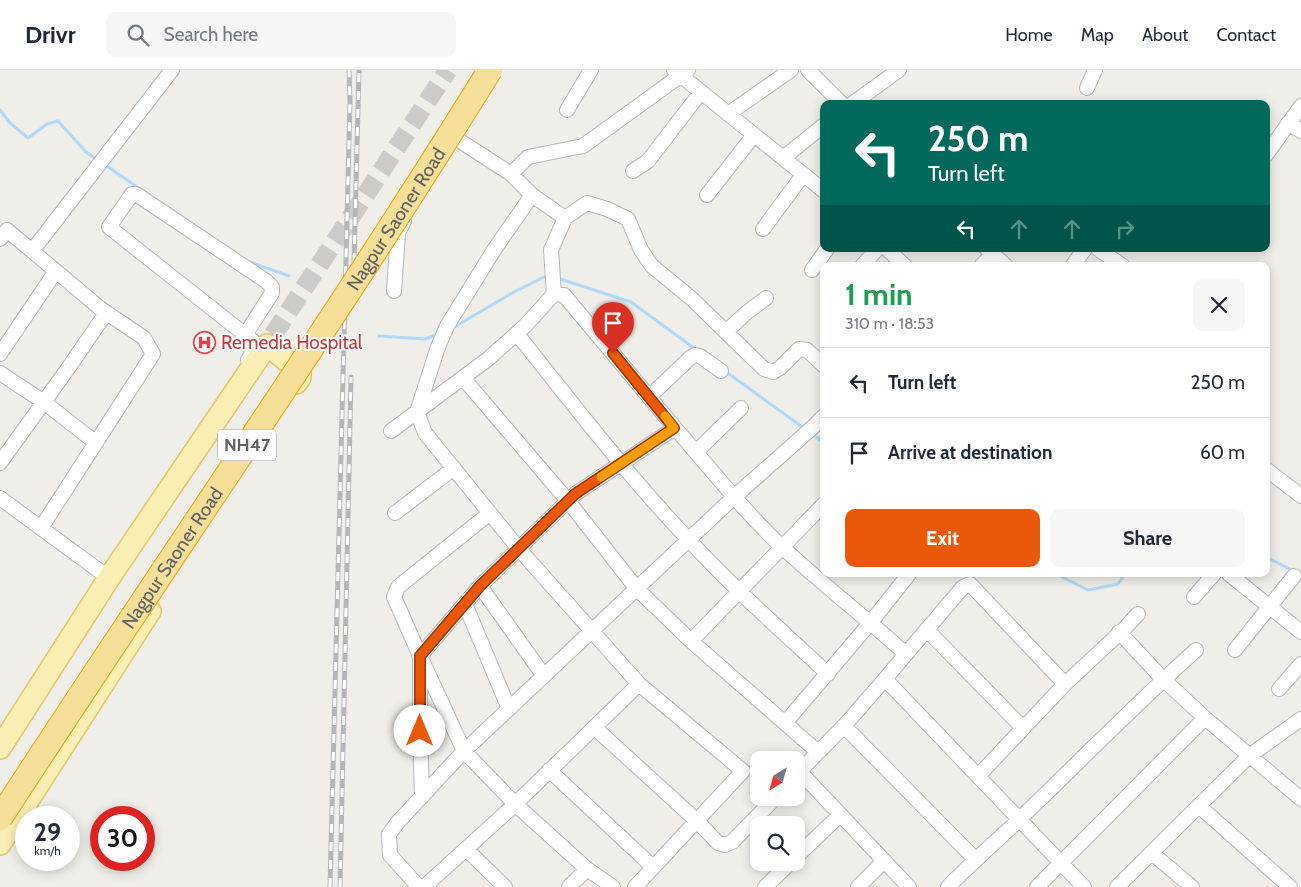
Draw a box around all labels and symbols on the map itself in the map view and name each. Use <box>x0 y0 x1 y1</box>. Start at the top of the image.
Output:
street label: Nagpur Saoner Road <box>341 143 450 295</box>
pin <box>592 302 634 353</box>
hospital icon: Remedia Hospital <box>193 330 217 354</box>
place label: Remedia Hospital <box>221 331 363 354</box>
road number: NH47 <box>218 430 276 460</box>
street label: Nagpur Saoner Road <box>117 483 227 633</box>
position arrow <box>393 704 445 756</box>
north arrow <box>750 751 805 806</box>
speed limit sign: 30 <box>90 806 155 871</box>

